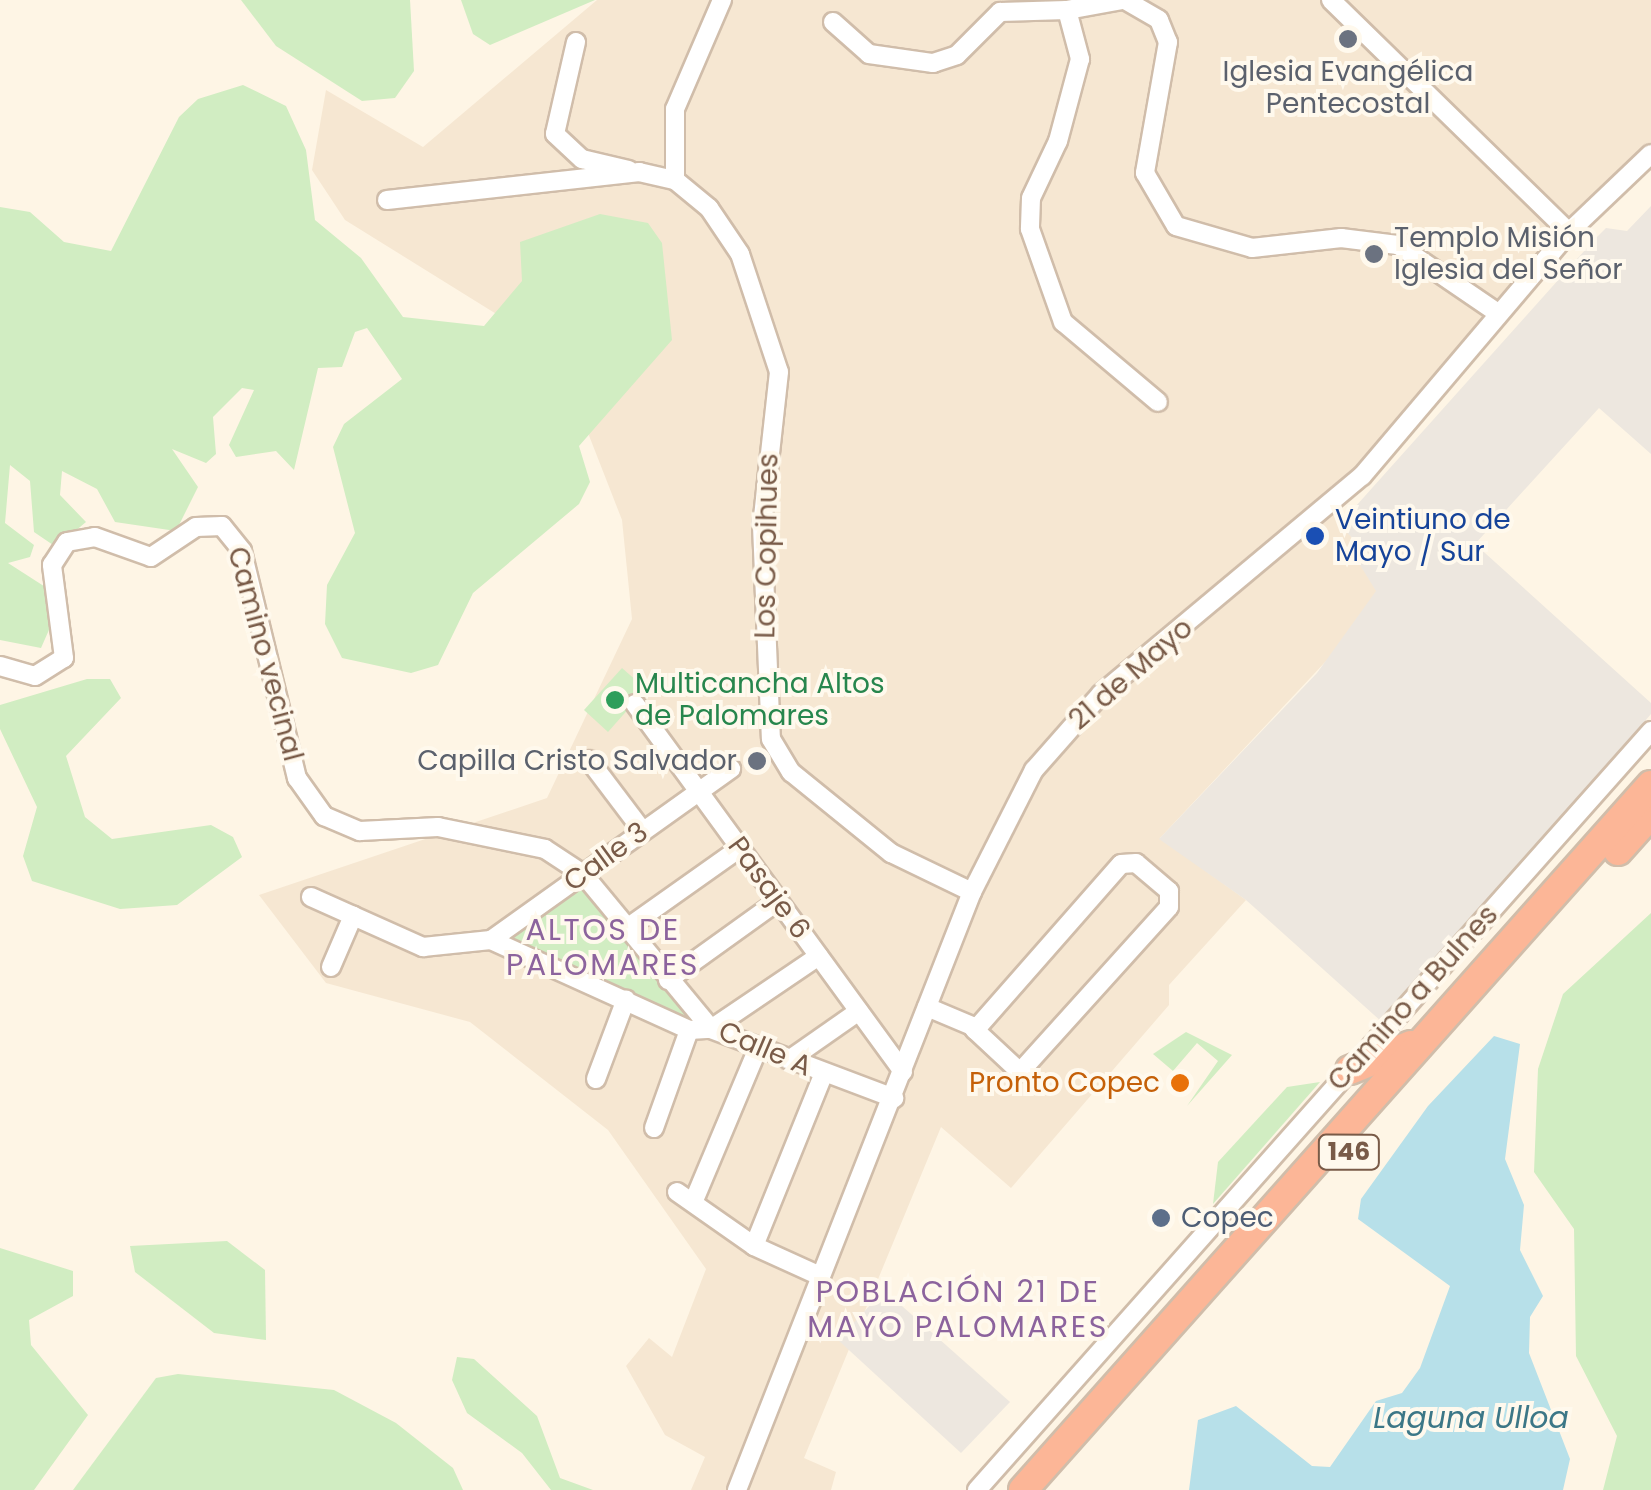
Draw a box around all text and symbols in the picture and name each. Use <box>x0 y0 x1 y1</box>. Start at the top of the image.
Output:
marker: Iglesia Evangélica Pentecostal <box>1337 28 1359 50</box>
place label: Iglesia Evangélica Pentecostal <box>1223 55 1473 121</box>
place label: Templo Misión Iglesia del Señor <box>1394 221 1623 287</box>
marker: Templo Misión Iglesia del Señor <box>1363 243 1385 265</box>
street label: Los Copihues <box>749 453 785 639</box>
place label: Veintiuno de Mayo / Sur <box>1335 503 1511 569</box>
marker: Veintiuno de Mayo / Sur <box>1304 525 1326 547</box>
street label: Camino vecinal <box>220 543 310 765</box>
street label: 21 de Mayo <box>1062 611 1200 737</box>
place label: Multicancha Altos de Palomares <box>635 667 885 733</box>
marker: Multicancha Altos de Palomares <box>604 689 626 711</box>
place label: Capilla Cristo Salvador <box>417 744 737 778</box>
marker: Capilla Cristo Salvador <box>746 750 768 772</box>
street label: Calle 3 <box>557 815 655 899</box>
street label: Pasaje 6 <box>721 830 817 946</box>
street label: Camino a Bulnes <box>1321 898 1505 1098</box>
district label: ALTOS DE PALOMARES <box>506 912 700 982</box>
street label: Calle A <box>713 1014 817 1084</box>
place label: Pronto Copec <box>969 1066 1160 1100</box>
marker: Pronto Copec <box>1169 1072 1191 1094</box>
road number: 146 <box>1316 1132 1382 1172</box>
place label: Copec <box>1181 1201 1274 1235</box>
marker: Copec <box>1150 1207 1172 1229</box>
district label: POBLACIÓN 21 DE MAYO PALOMARES <box>807 1274 1109 1344</box>
water label: Laguna Ulloa <box>1373 1400 1569 1436</box>

